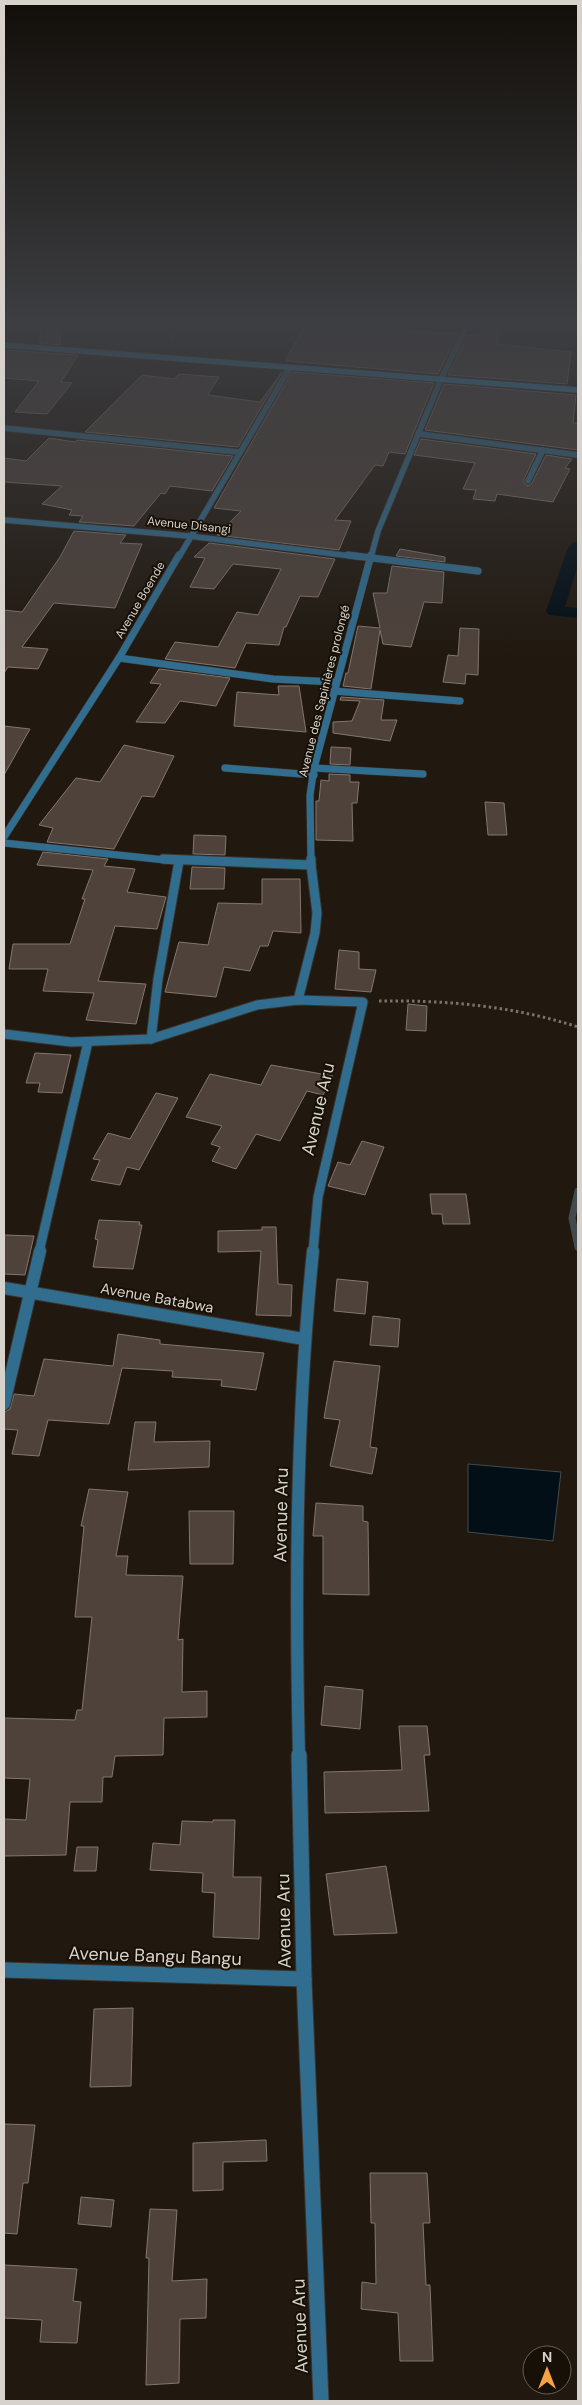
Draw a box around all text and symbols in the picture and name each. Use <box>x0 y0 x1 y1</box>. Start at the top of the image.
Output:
street label: Avenue Disangi <box>146 513 232 537</box>
street label: Avenue Boende <box>111 558 169 641</box>
street label: Avenue des Sapinières prolongé <box>295 603 353 779</box>
street label: Avenue Aru <box>296 1060 340 1158</box>
street label: Avenue Batabwa <box>99 1278 215 1318</box>
street label: Avenue Aru <box>268 1467 294 1563</box>
street label: Avenue Aru <box>271 1873 297 1969</box>
street label: Avenue Bangu Bangu <box>68 1941 242 1971</box>
street label: Avenue Aru <box>286 2278 314 2374</box>
north arrow <box>522 2345 572 2395</box>
text: N <box>542 2348 552 2366</box>

